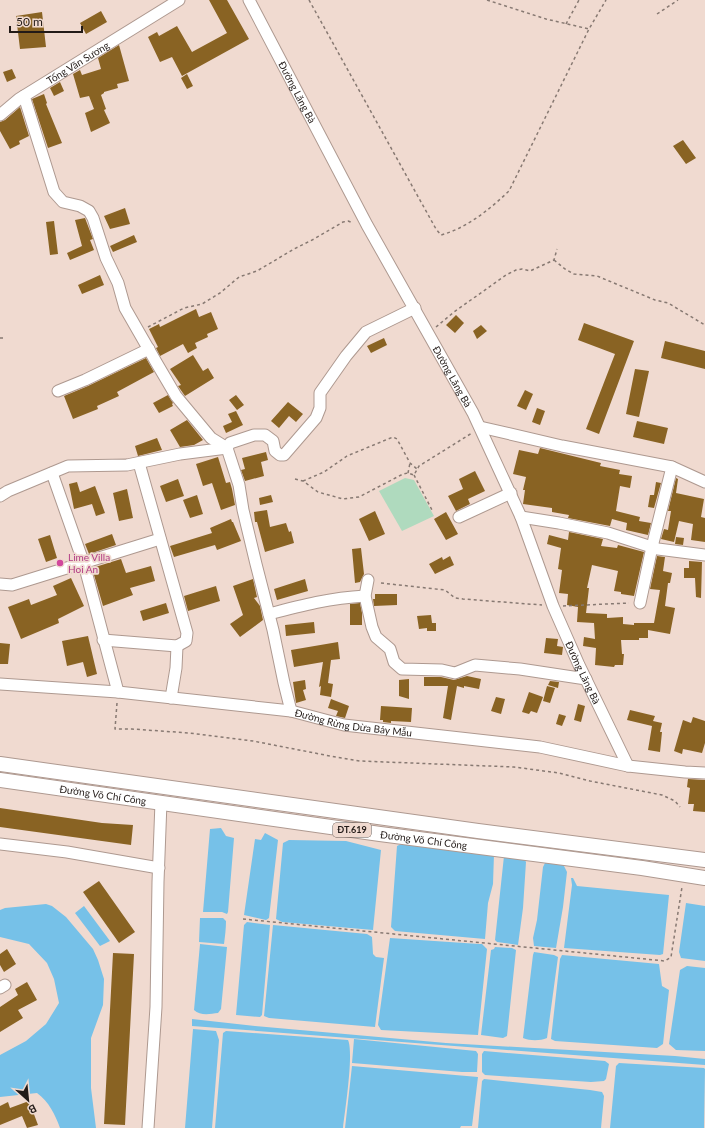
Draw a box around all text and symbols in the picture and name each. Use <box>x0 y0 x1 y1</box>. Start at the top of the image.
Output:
scale bar <box>10 8 82 34</box>
text: 50 m <box>16 14 43 29</box>
street label: Tống Văn Sương <box>44 39 111 86</box>
street label: Đường Lăng Bà <box>276 59 318 125</box>
street label: Đường Lăng Bà <box>430 344 474 409</box>
place label: Lime Villa Hoi An <box>68 551 110 575</box>
marker: Lime Villa Hoi An <box>55 558 65 568</box>
street label: Đường Lăng Bà <box>563 639 603 706</box>
street label: Đường Rừng Dừa Bảy Mẫu <box>294 706 413 739</box>
street label: Đường Võ Chí Công <box>59 783 147 807</box>
road number: ĐT.619 <box>333 823 371 837</box>
street label: Đường Võ Chí Công <box>380 828 468 851</box>
north arrow <box>8 1080 48 1120</box>
text: B <box>27 1102 39 1117</box>

